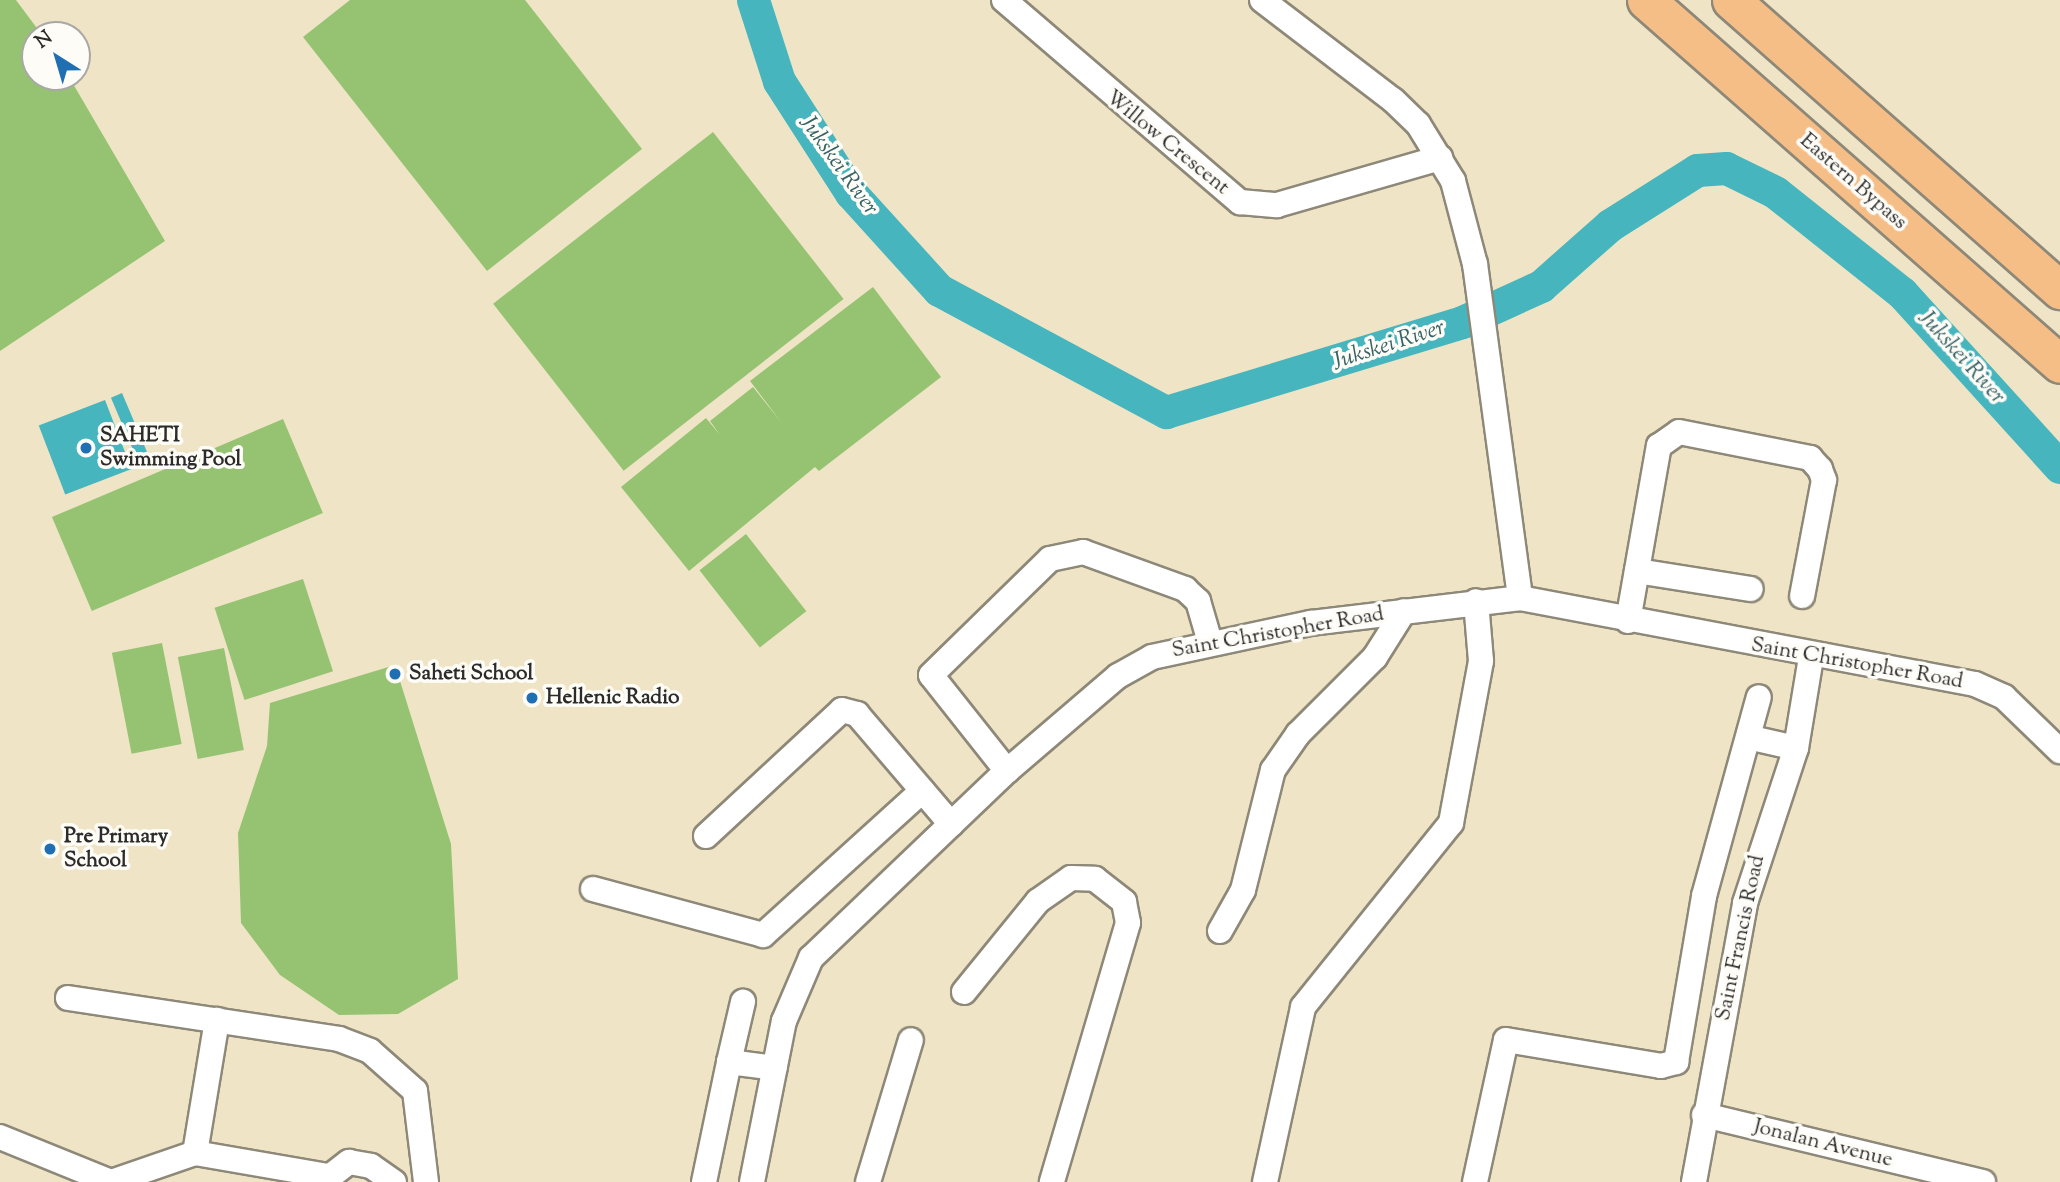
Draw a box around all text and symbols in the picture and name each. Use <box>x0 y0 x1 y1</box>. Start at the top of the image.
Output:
north arrow <box>21 21 91 91</box>
text: N <box>30 25 58 56</box>
street label: Willow Crescent <box>1100 85 1234 201</box>
water label: Jukskei River <box>793 111 883 221</box>
street label: Eastern Bypass <box>1794 129 1912 235</box>
water label: Jukskei River <box>1912 306 2010 410</box>
water label: Jukskei River <box>1329 315 1449 377</box>
place label: SAHETI Swimming Pool <box>100 423 241 473</box>
marker: SAHETI Swimming Pool <box>78 440 94 456</box>
street label: Saint Christopher Road <box>1170 602 1386 664</box>
street label: Saint Christopher Road <box>1749 633 1965 695</box>
place label: Saheti School <box>409 661 533 687</box>
marker: Saheti School <box>387 666 403 682</box>
place label: Hellenic Radio <box>546 685 679 711</box>
marker: Hellenic Radio <box>524 690 540 706</box>
place label: Pre Primary School <box>64 824 168 874</box>
marker: Pre Primary School <box>42 841 58 857</box>
street label: Saint Francis Road <box>1711 853 1771 1023</box>
street label: Jonalan Avenue <box>1751 1115 1895 1173</box>

